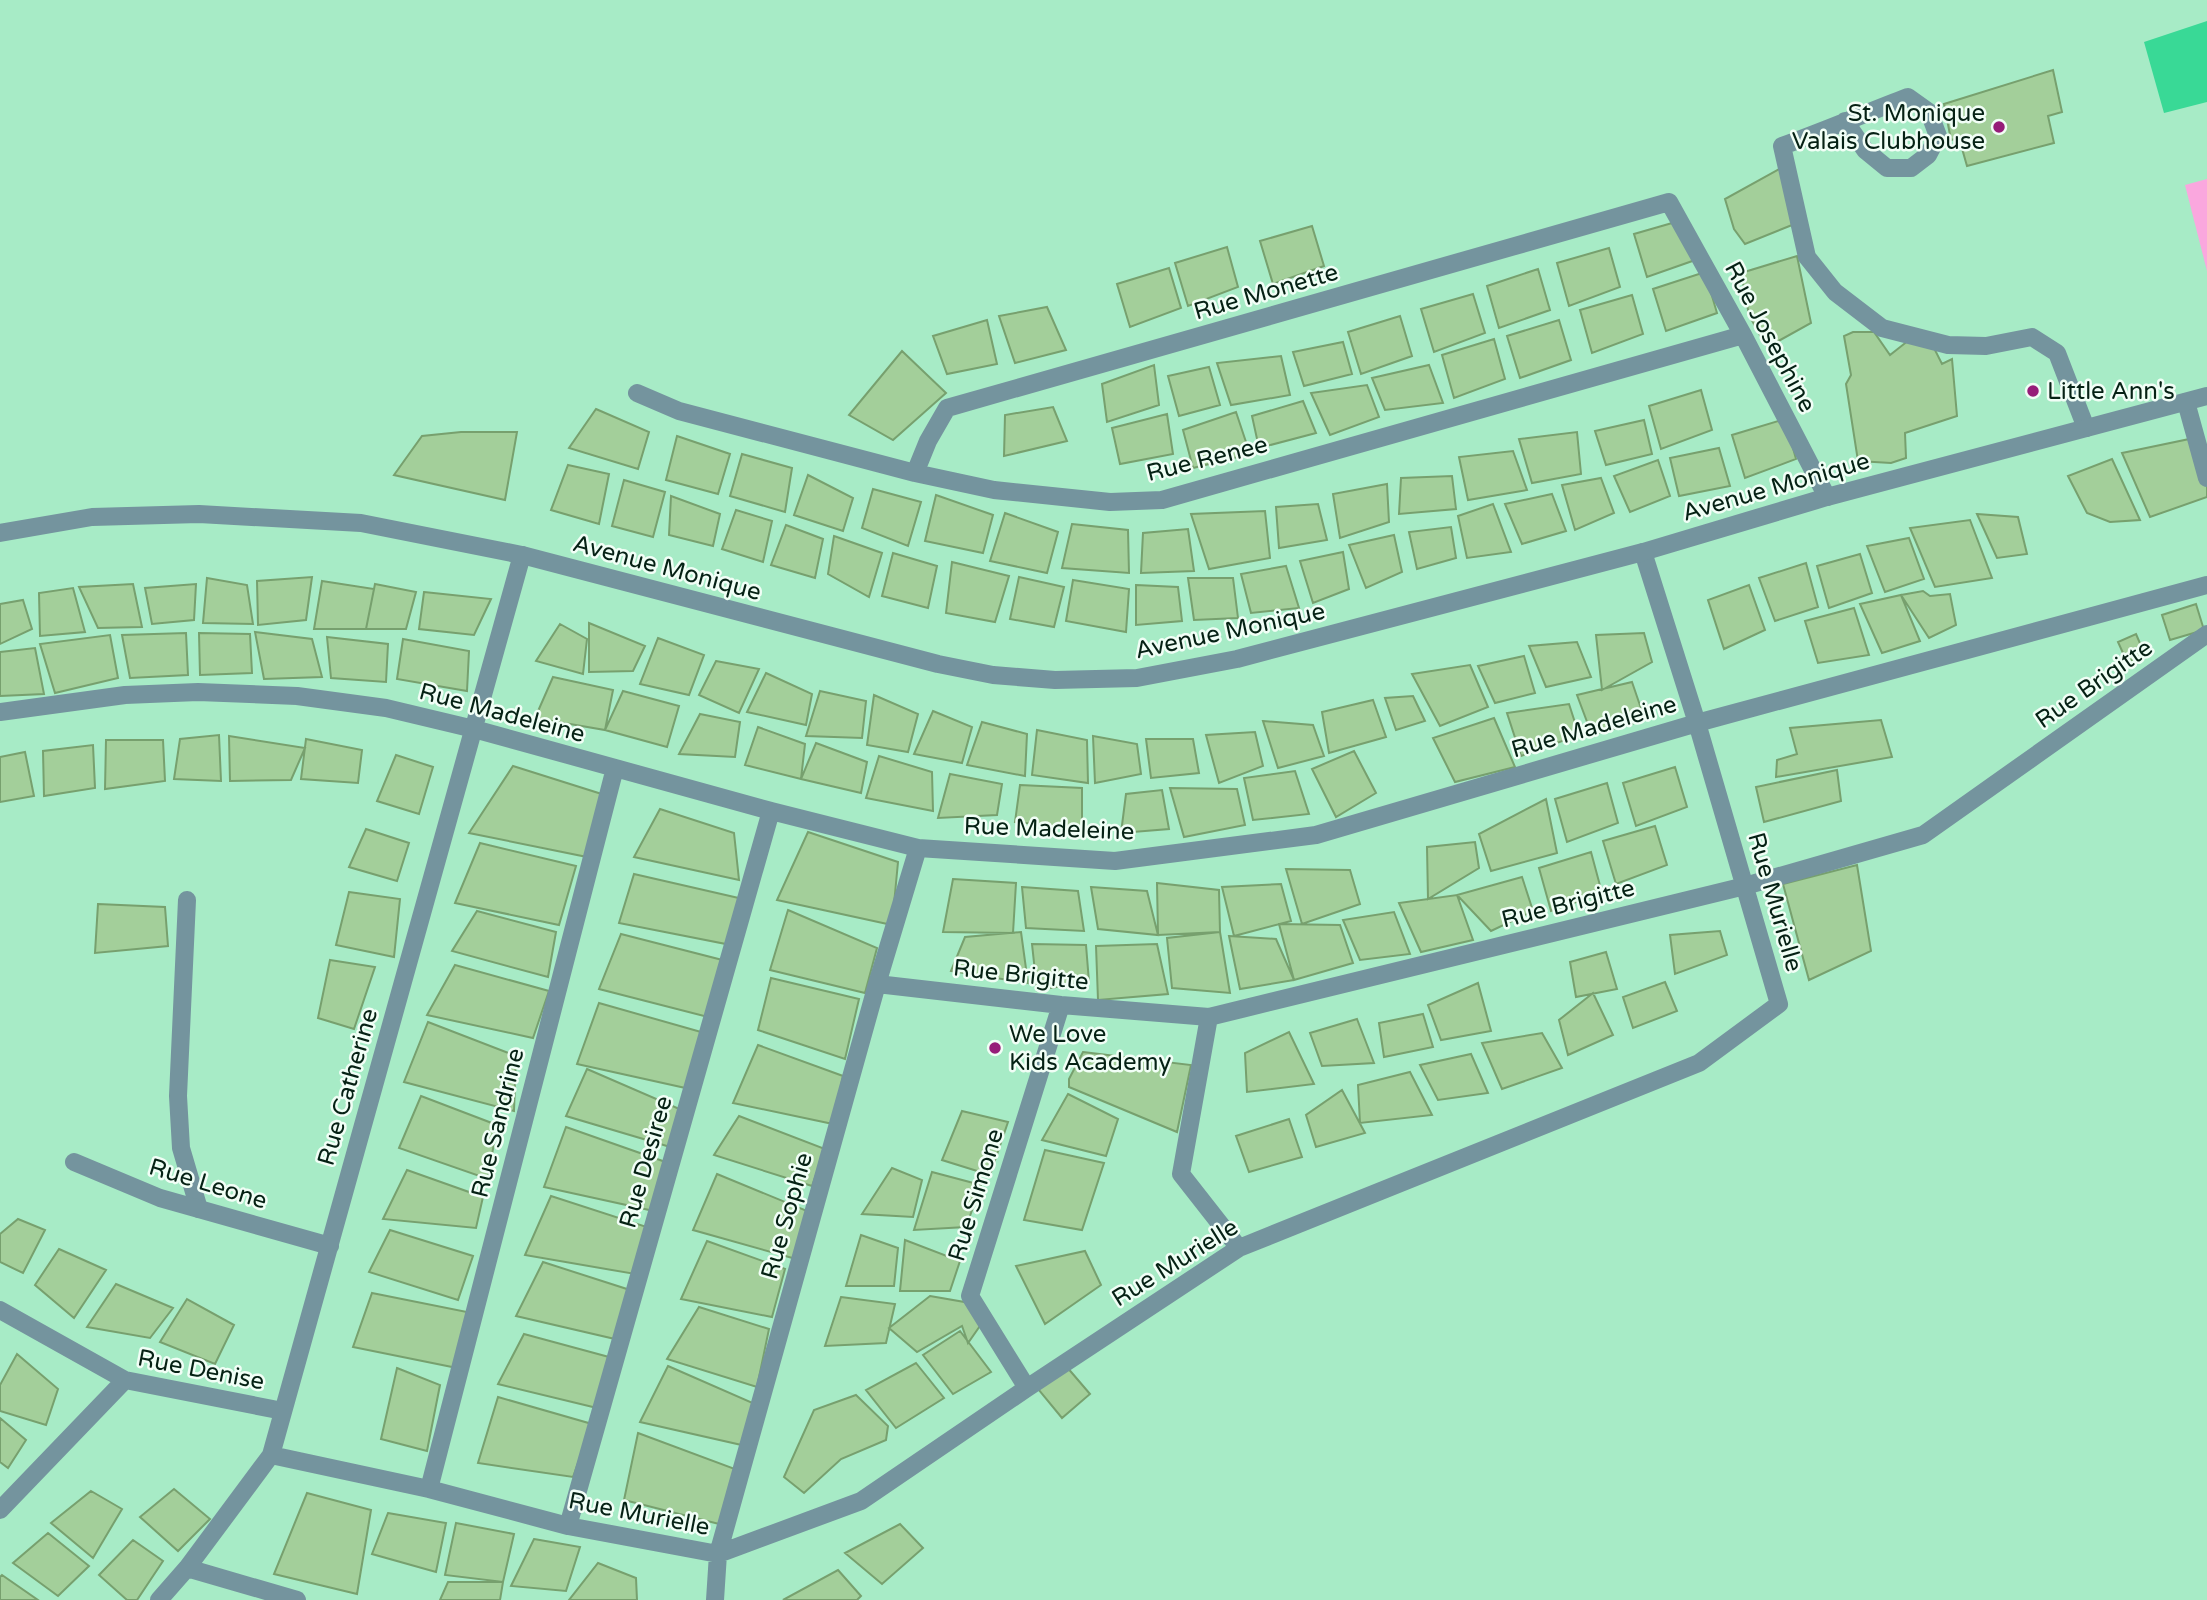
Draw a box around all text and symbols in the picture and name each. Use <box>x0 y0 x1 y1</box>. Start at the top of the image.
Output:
place label: St. Monique Valais Clubhouse <box>1792 99 1985 156</box>
marker: St. Monique Valais Clubhouse <box>1991 119 2007 135</box>
street label: Rue Josephine <box>1718 257 1822 417</box>
street label: Rue Monette <box>1190 258 1342 326</box>
place label: Little Ann's <box>2047 377 2175 406</box>
marker: Little Ann's <box>2025 383 2041 399</box>
street label: Rue Renee <box>1143 430 1271 488</box>
street label: Avenue Monique <box>1679 446 1873 528</box>
street label: Avenue Monique <box>570 529 764 607</box>
street label: Avenue Monique <box>1132 597 1328 665</box>
street label: Rue Brigitte <box>2030 633 2158 735</box>
street label: Rue Madeleine <box>416 677 588 749</box>
street label: Rue Madeleine <box>1508 690 1680 764</box>
street label: Rue Madeleine <box>963 812 1135 846</box>
street label: Rue Murielle <box>1741 829 1809 975</box>
street label: Rue Brigitte <box>1498 873 1638 935</box>
street label: Rue Brigitte <box>952 953 1090 997</box>
street label: Rue Catherine <box>312 1005 384 1169</box>
place label: We Love Kids Academy <box>1009 1020 1171 1077</box>
marker: We Love Kids Academy <box>987 1040 1003 1056</box>
street label: Rue Sandrine <box>465 1045 531 1201</box>
street label: Rue Desiree <box>613 1093 679 1231</box>
street label: Rue Simone <box>942 1125 1010 1265</box>
street label: Rue Sophie <box>755 1149 819 1283</box>
street label: Rue Leone <box>146 1152 270 1216</box>
street label: Rue Murielle <box>1107 1213 1243 1313</box>
street label: Rue Denise <box>135 1344 267 1396</box>
street label: Rue Murielle <box>566 1486 712 1542</box>

